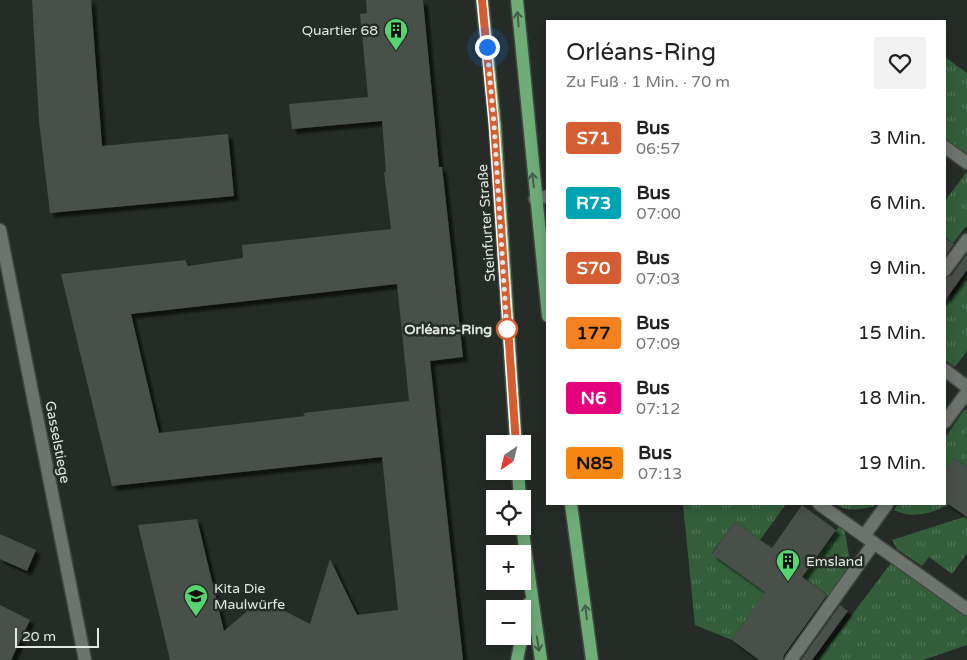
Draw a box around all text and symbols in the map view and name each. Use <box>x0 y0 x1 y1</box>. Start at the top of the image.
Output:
one-way arrow <box>514 11 523 27</box>
building icon: Quartier 68 <box>383 17 409 51</box>
place label: Quartier 68 <box>302 22 378 39</box>
your location <box>475 35 500 60</box>
button: heart <box>874 37 926 89</box>
text: Orléans-Ring <box>566 38 716 67</box>
text: Zu Fuß · 1 Min. · 70 m <box>566 72 730 92</box>
text: Bus <box>636 117 670 139</box>
text: S71 <box>577 127 610 149</box>
text: 3 Min. <box>870 127 926 149</box>
text: 06:57 <box>636 139 680 159</box>
street label: Steinfurter Straße <box>474 163 499 282</box>
one-way arrow <box>528 173 538 189</box>
text: Bus <box>636 182 670 204</box>
text: R73 <box>576 192 611 214</box>
text: 6 Min. <box>870 192 926 214</box>
text: 07:00 <box>636 204 681 224</box>
text: Bus <box>636 247 670 269</box>
text: S70 <box>577 257 610 279</box>
text: 9 Min. <box>870 257 926 279</box>
text: 07:03 <box>636 269 680 289</box>
text: Bus <box>636 312 670 334</box>
marker: Orléans-Ring <box>496 318 518 340</box>
place label: Orléans-Ring <box>404 321 492 338</box>
text: 177 <box>577 322 610 344</box>
text: 15 Min. <box>858 322 926 344</box>
text: 07:09 <box>636 334 680 354</box>
text: Bus <box>636 377 670 399</box>
text: N6 <box>581 387 606 409</box>
text: 18 Min. <box>858 387 926 409</box>
street label: Gasselstiege <box>41 399 74 485</box>
text: 07:12 <box>636 399 680 419</box>
north arrow <box>486 435 531 480</box>
map controls <box>486 435 531 645</box>
text: Bus <box>638 442 672 464</box>
text: N85 <box>576 452 613 474</box>
text: 19 Min. <box>858 452 926 474</box>
text: 07:13 <box>638 464 682 484</box>
button: locate <box>486 490 531 535</box>
button: + <box>486 545 531 590</box>
building icon: Emsland <box>775 548 801 582</box>
place label: Emsland <box>806 553 863 570</box>
place label: Kita Die Maulwürfe <box>214 580 285 613</box>
school or university icon: Kita Die Maulwürfe <box>183 583 209 617</box>
button: − <box>486 600 531 645</box>
one-way arrow <box>580 604 590 620</box>
scale bar <box>15 625 99 648</box>
text: 20 m <box>22 628 56 645</box>
one-way arrow <box>534 636 544 652</box>

